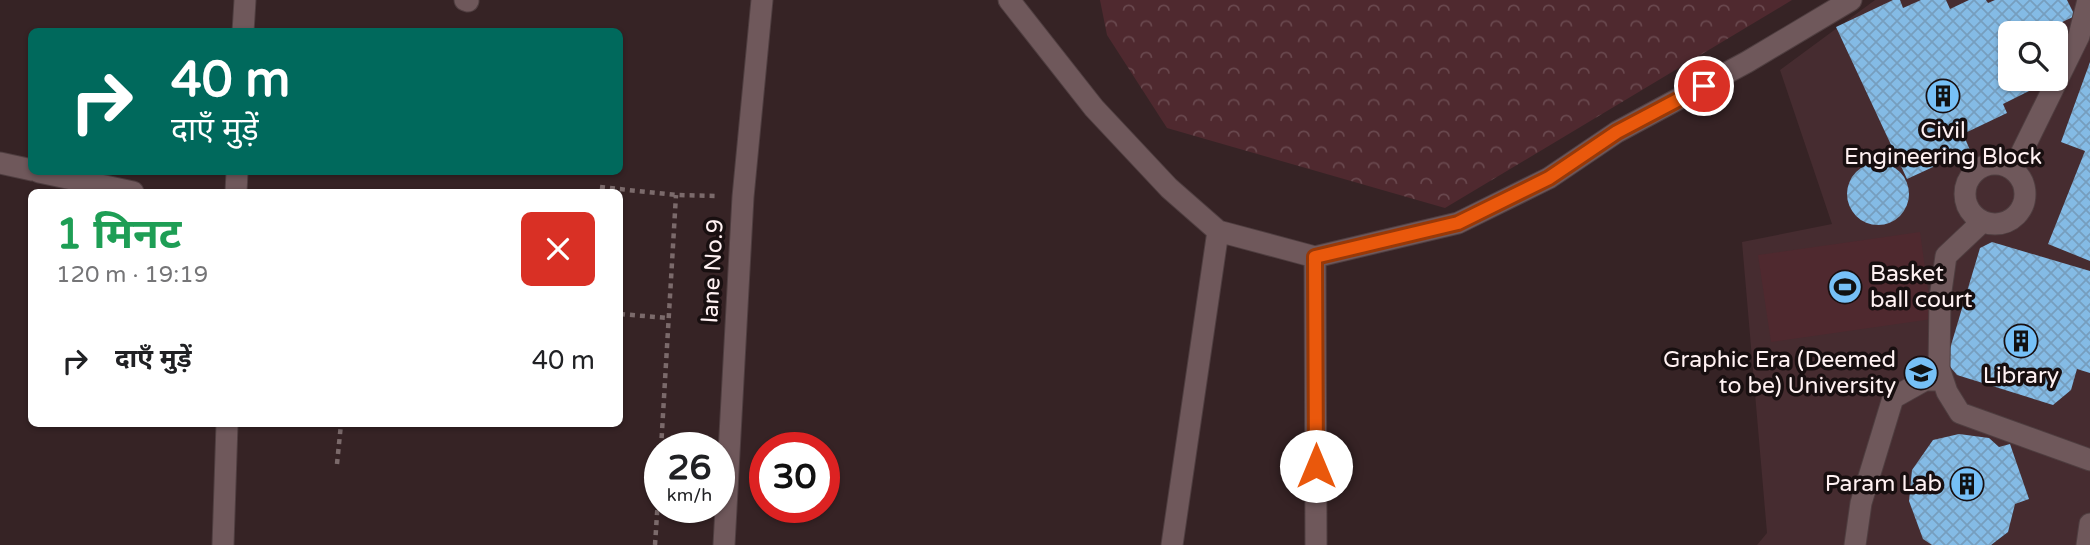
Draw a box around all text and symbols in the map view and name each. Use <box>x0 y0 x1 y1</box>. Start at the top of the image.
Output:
map controls <box>1998 21 2068 91</box>
button: search <box>1998 21 2068 91</box>
text: 40 m <box>171 51 290 110</box>
icon: right <box>56 56 147 147</box>
pin <box>1674 56 1734 116</box>
icon: arrive <box>1685 67 1723 105</box>
building icon: Civil Engineering Block <box>1924 77 1962 115</box>
text: दाएँ मुड़ें <box>171 111 259 149</box>
place label: Civil Engineering Block <box>1844 117 2042 171</box>
text: 1 मिनट <box>56 209 181 260</box>
button: close <box>521 212 595 286</box>
street label: lane No.9 <box>696 218 730 324</box>
place label: Basket ball court <box>1870 260 1973 314</box>
text: 120 m · 19:19 <box>56 261 208 289</box>
sports icon: Basket ball court <box>1826 268 1864 306</box>
building icon: Library <box>2002 322 2040 360</box>
icon: right <box>56 342 94 380</box>
text: दाएँ मुड़ें <box>115 343 192 374</box>
text: 40 m <box>532 345 595 376</box>
place label: Graphic Era (Deemed to be) University <box>1663 346 1896 400</box>
school or university icon: Graphic Era (Deemed to be) University <box>1902 354 1940 392</box>
place label: Library <box>1983 362 2059 390</box>
position arrow <box>1279 429 1353 503</box>
speed limit sign: 30 <box>749 432 840 523</box>
text: 26 <box>668 447 711 489</box>
building icon: Param Lab <box>1948 465 1986 503</box>
place label: Param Lab <box>1825 470 1942 498</box>
text: km/h <box>667 484 712 506</box>

